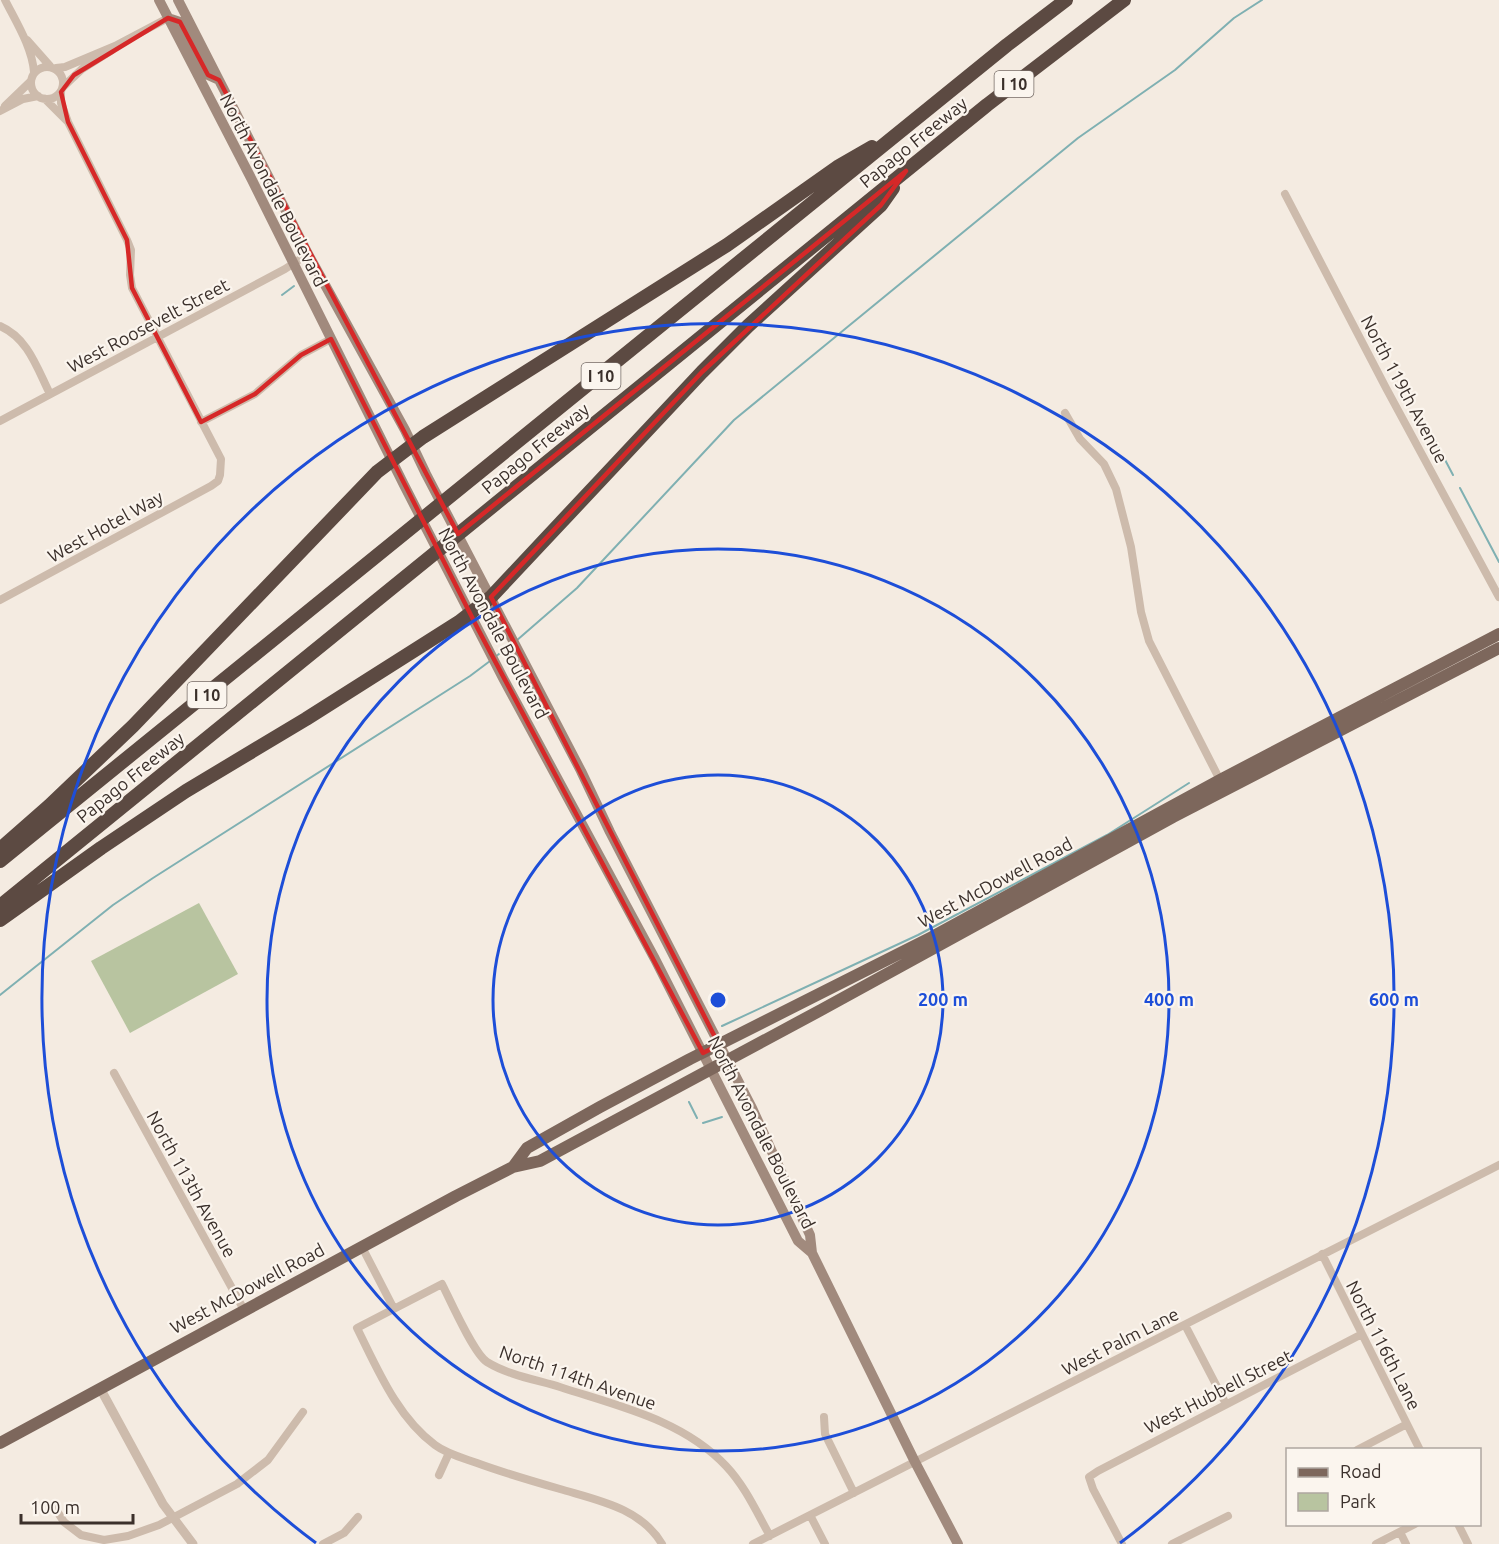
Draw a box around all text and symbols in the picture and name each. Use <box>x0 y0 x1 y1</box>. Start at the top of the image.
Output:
road number: I 10 <box>994 71 1034 97</box>
street label: North Avondale Boulevard <box>217 90 331 290</box>
street label: Papago Freeway <box>855 92 971 191</box>
street label: West Roosevelt Street <box>64 274 232 376</box>
street label: North 119th Avenue <box>1358 312 1452 466</box>
road number: I 10 <box>582 363 620 389</box>
street label: Papago Freeway <box>477 398 593 497</box>
street label: West Hotel Way <box>44 486 166 566</box>
street label: North Avondale Boulevard <box>435 524 553 722</box>
road number: I 10 <box>188 682 226 708</box>
street label: Papago Freeway <box>72 727 188 826</box>
street label: West McDowell Road <box>915 833 1075 931</box>
text: 200 m <box>918 989 968 1009</box>
text: 400 m <box>1144 989 1194 1009</box>
text: 600 m <box>1369 989 1419 1009</box>
centre of rings <box>708 990 728 1010</box>
street label: North Avondale Boulevard <box>705 1032 819 1232</box>
street label: North 113th Avenue <box>143 1107 241 1261</box>
street label: West McDowell Road <box>167 1239 327 1337</box>
street label: North 116th Lane <box>1343 1277 1425 1413</box>
street label: West Palm Lane <box>1058 1303 1182 1379</box>
street label: North 114th Avenue <box>497 1341 659 1413</box>
street label: West Hubbell Street <box>1141 1345 1295 1437</box>
legend <box>1286 1448 1481 1526</box>
text: Road <box>1340 1461 1382 1481</box>
scale bar <box>21 1487 134 1525</box>
text: Park <box>1340 1491 1376 1511</box>
text: 100 m <box>30 1497 80 1517</box>

